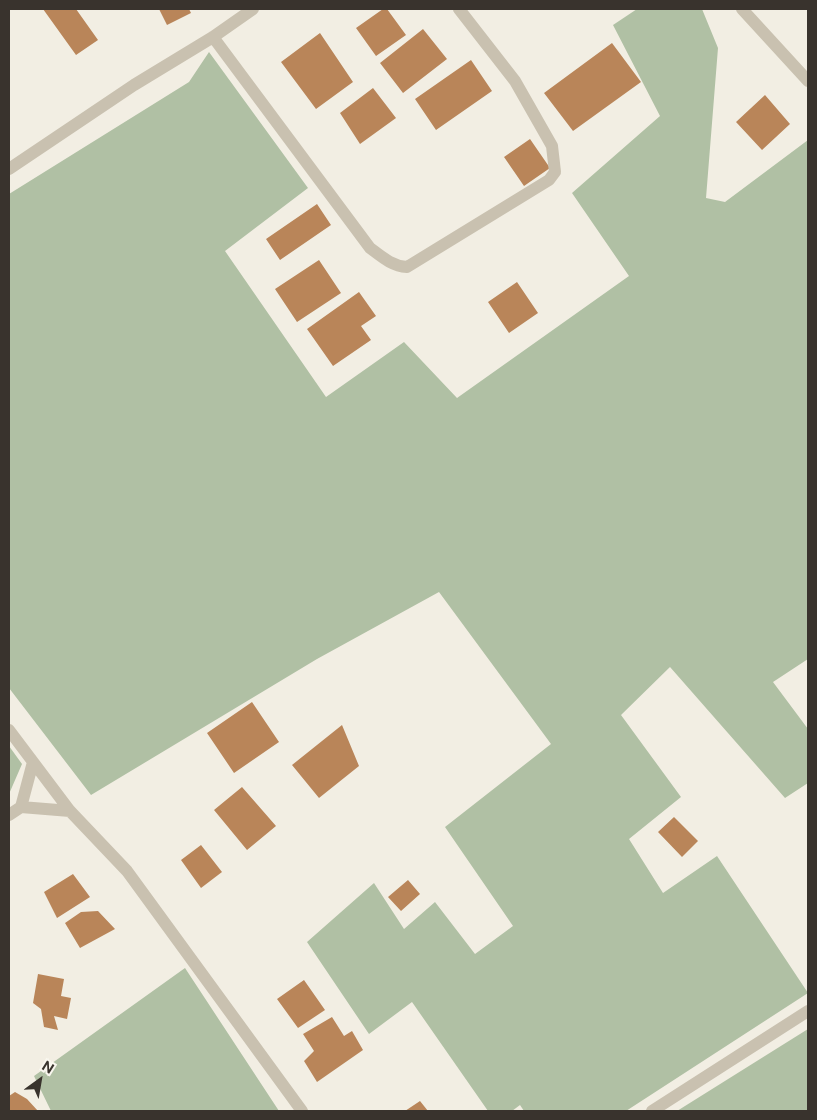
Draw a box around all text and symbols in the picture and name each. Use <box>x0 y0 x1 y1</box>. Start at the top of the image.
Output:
north arrow <box>15 1055 65 1105</box>
text: N <box>39 1058 57 1077</box>

